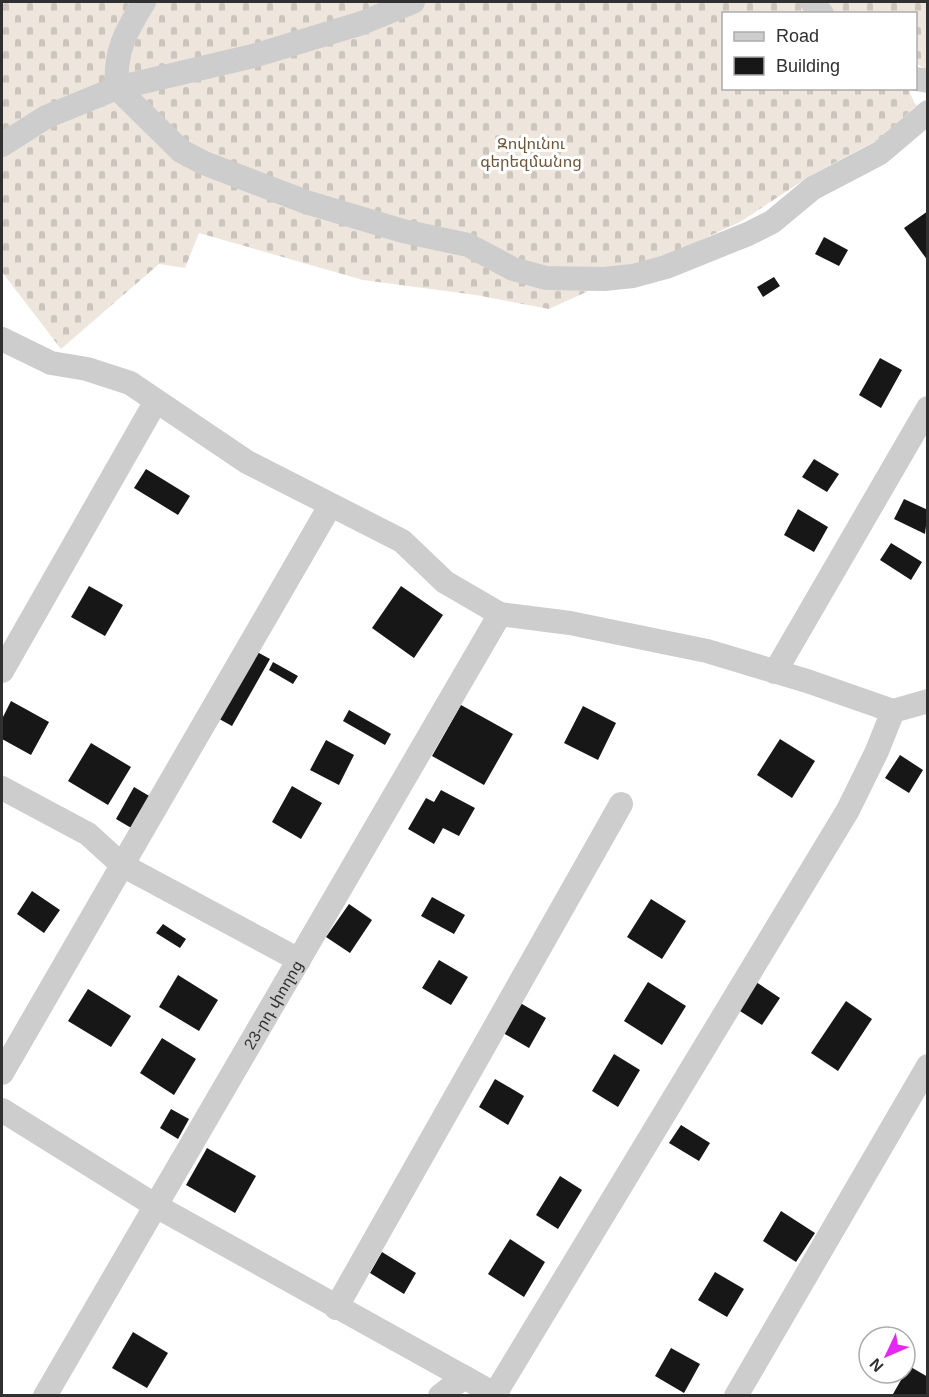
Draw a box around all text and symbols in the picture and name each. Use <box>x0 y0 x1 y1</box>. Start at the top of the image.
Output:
legend <box>722 12 917 90</box>
text: Road <box>776 26 819 46</box>
text: Building <box>776 56 840 76</box>
park label: Զովունու գերեզմանոց <box>480 135 582 171</box>
street label: 23-րդ փողոց <box>241 957 307 1052</box>
north arrow <box>857 1325 917 1385</box>
text: N <box>866 1355 887 1375</box>

